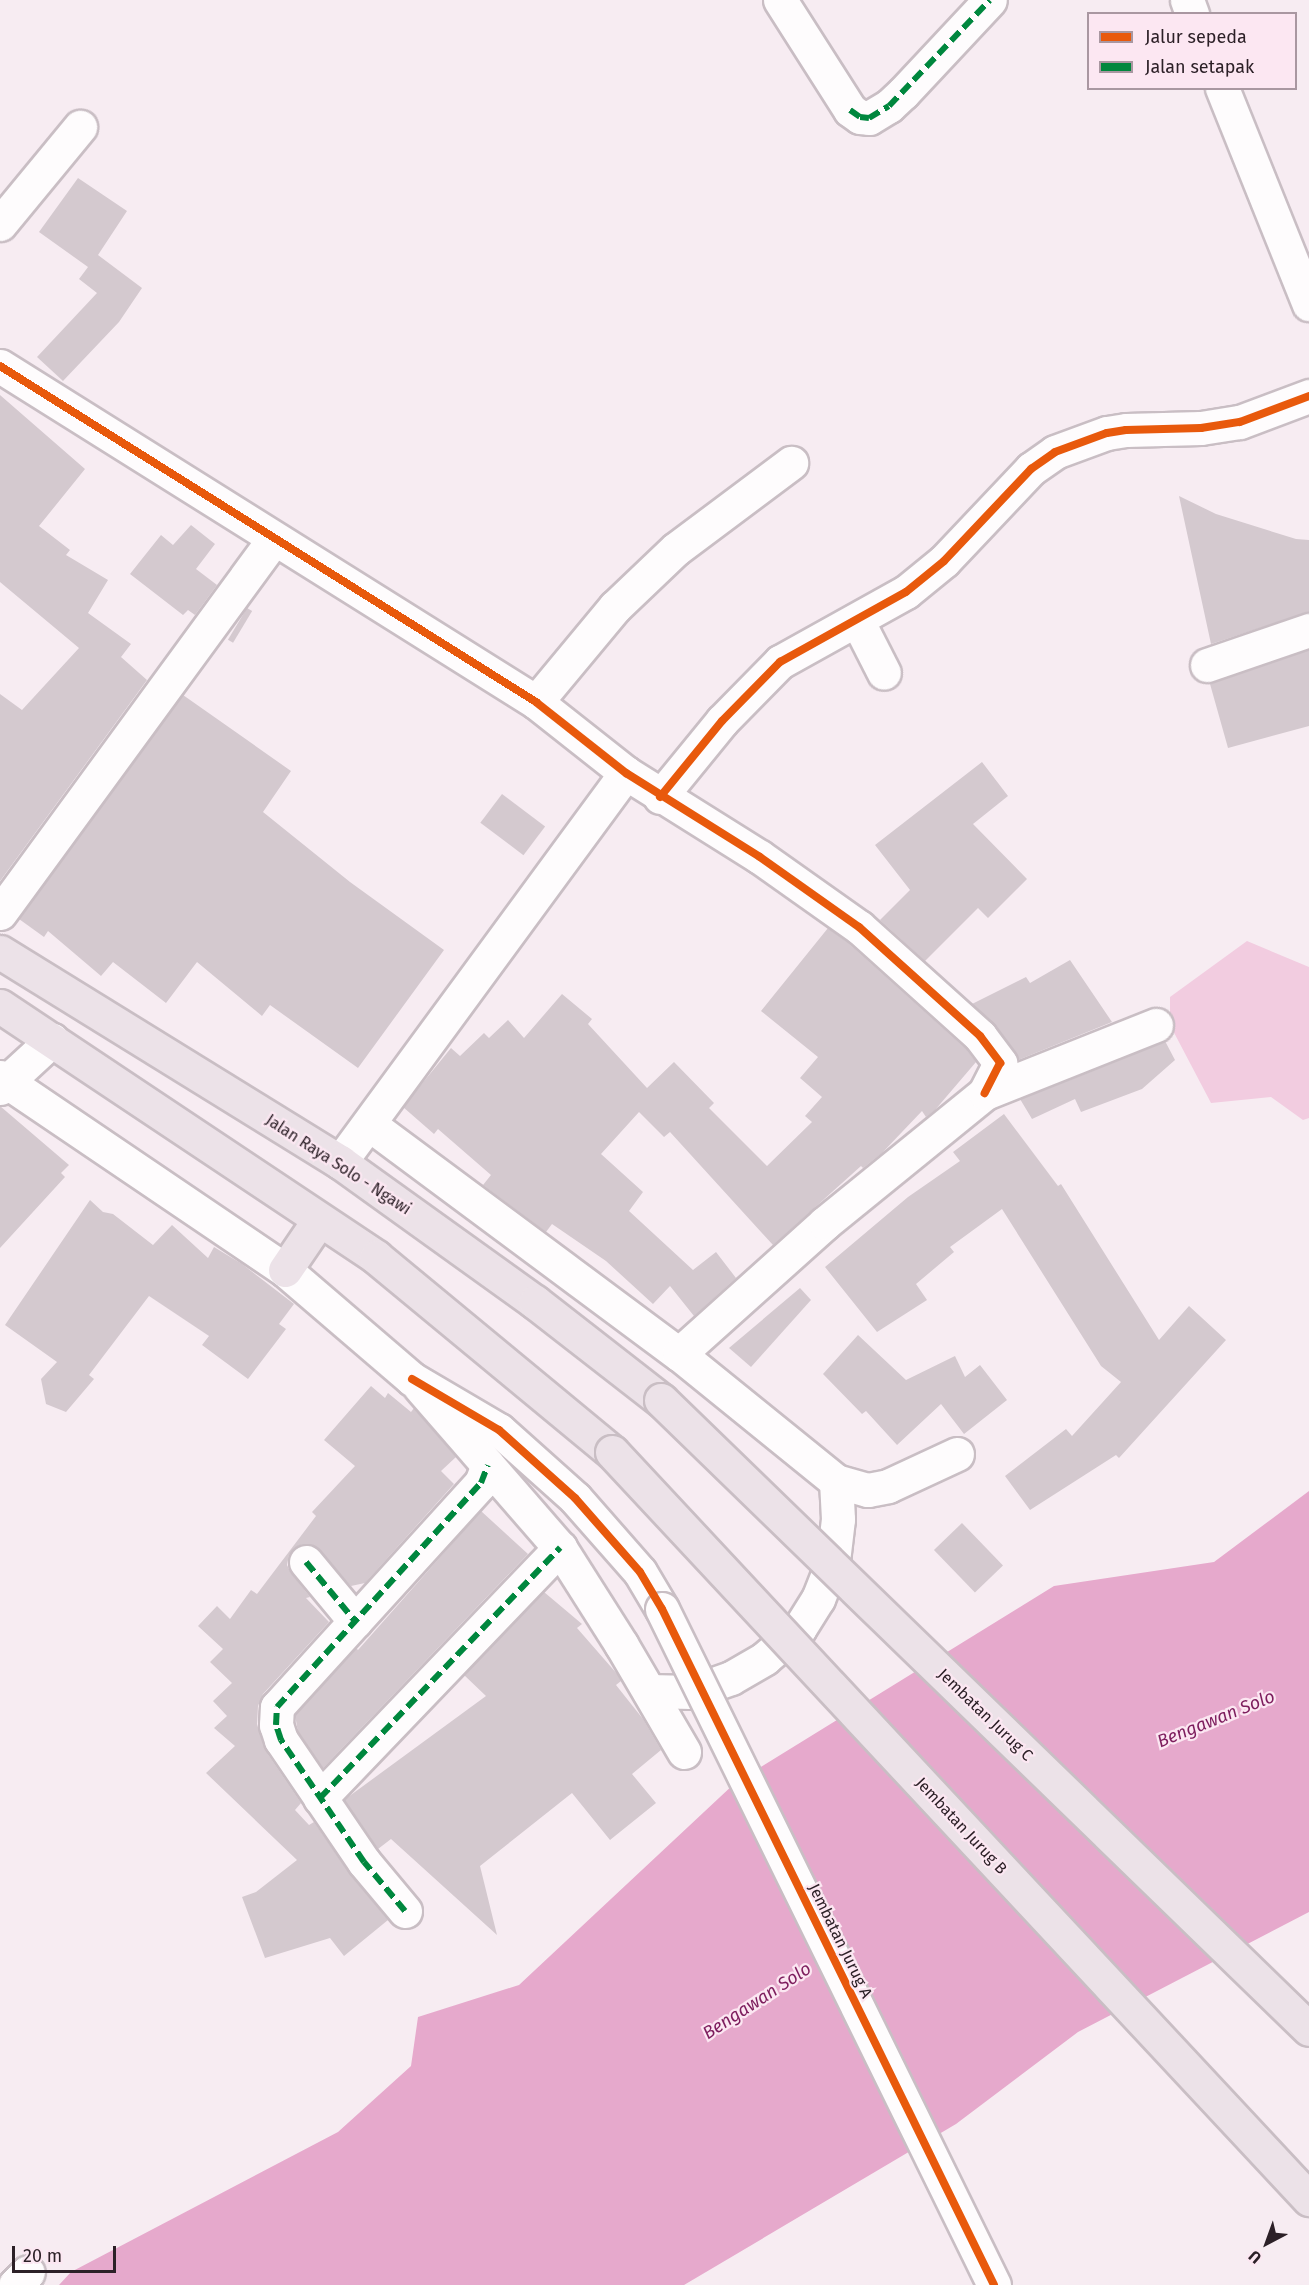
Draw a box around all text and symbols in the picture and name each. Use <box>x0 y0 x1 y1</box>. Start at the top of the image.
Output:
legend <box>1087 12 1297 90</box>
text: Jalur sepeda <box>1145 26 1247 48</box>
text: Jalan setapak <box>1145 56 1254 78</box>
street label: Jalan Raya Solo - Ngawi <box>262 1111 414 1219</box>
street label: Jembatan Jurug C <box>934 1665 1036 1765</box>
water label: Bengawan Solo <box>1154 1686 1278 1752</box>
street label: Jembatan Jurug B <box>911 1774 1011 1878</box>
street label: Jembatan Jurug A <box>804 1881 876 2001</box>
water label: Bengawan Solo <box>699 1958 815 2044</box>
north arrow <box>1237 2213 1297 2273</box>
scale bar <box>15 2234 118 2272</box>
text: 20 m <box>23 2245 62 2267</box>
text: U <box>1245 2246 1265 2268</box>

